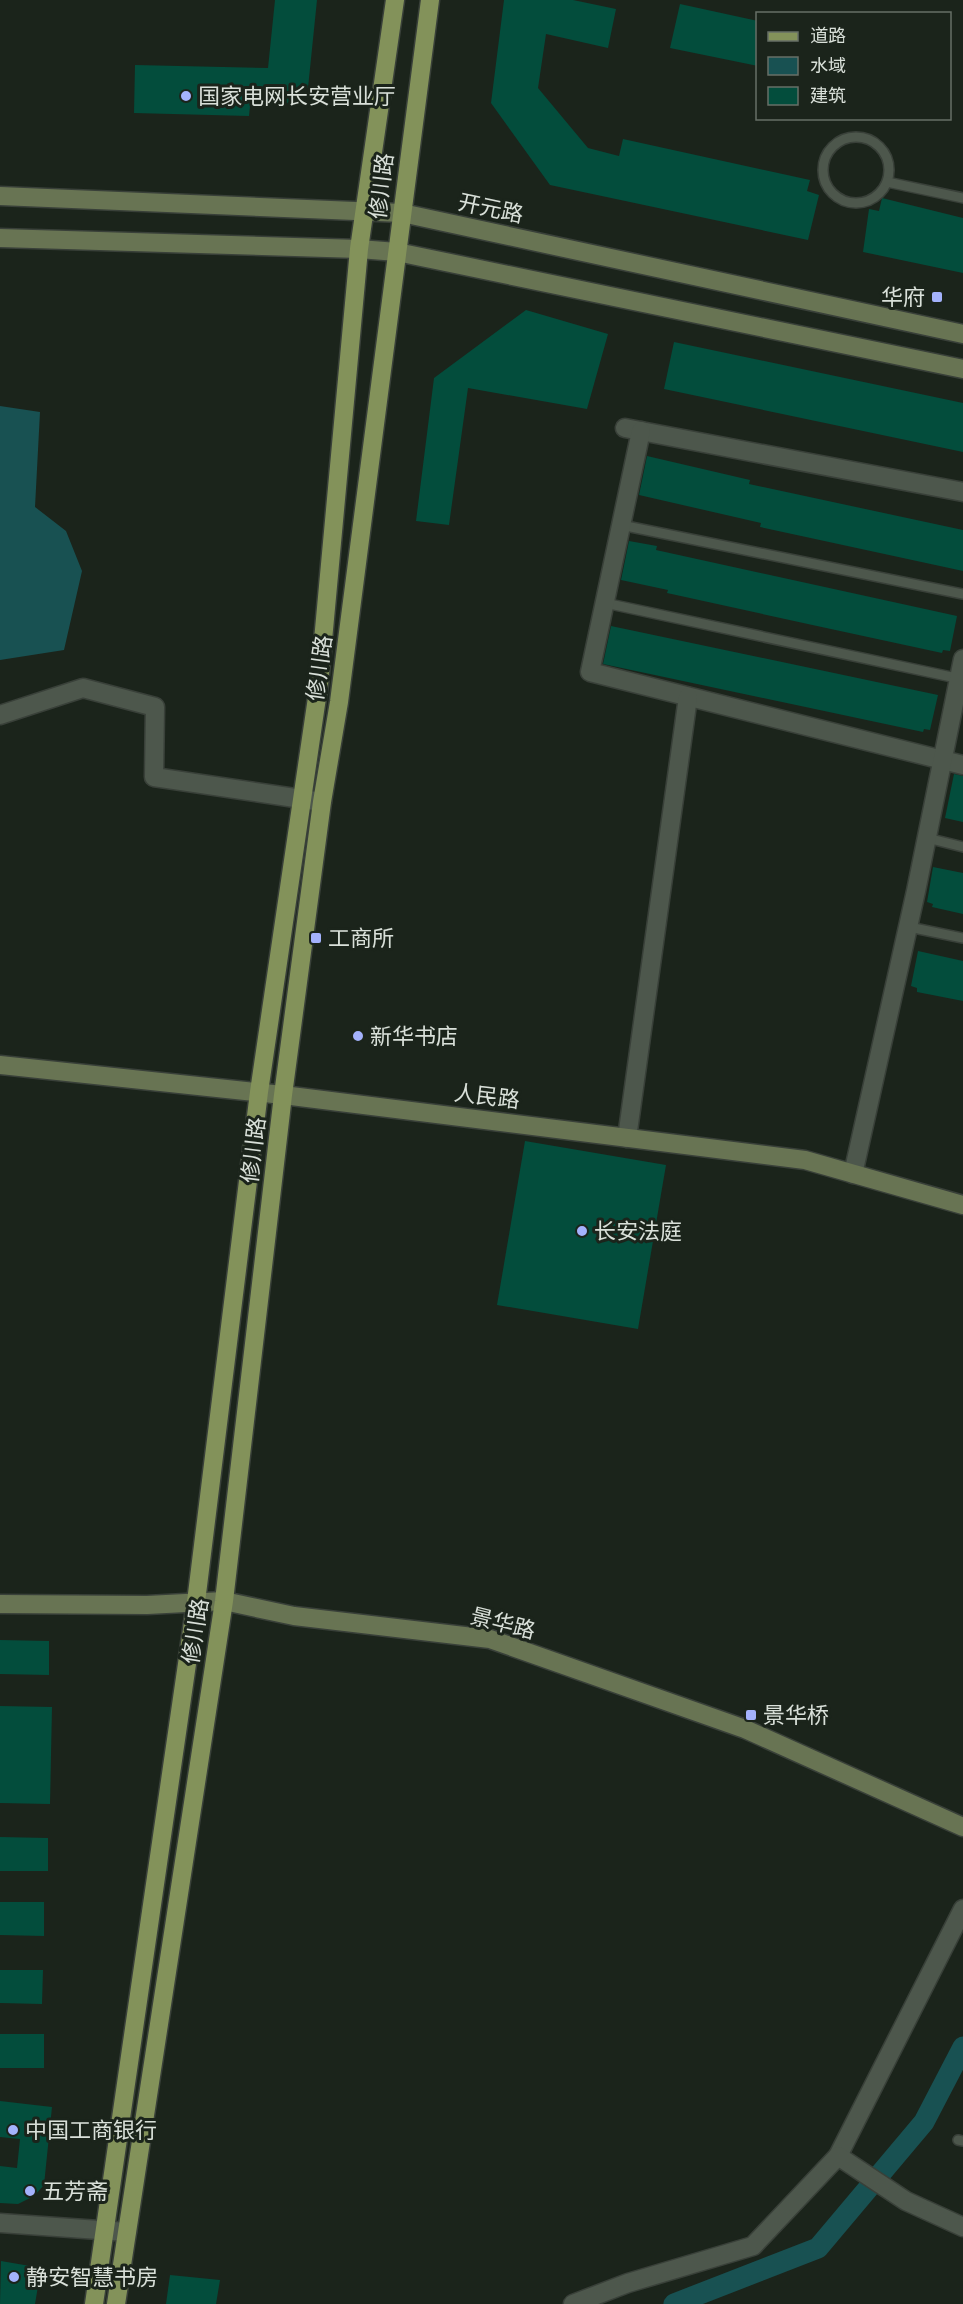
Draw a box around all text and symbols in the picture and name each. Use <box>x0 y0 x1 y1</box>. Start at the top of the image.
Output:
legend <box>756 12 951 120</box>
text: 道路 <box>810 24 846 47</box>
text: 水域 <box>810 54 846 77</box>
place label: 国家电网长安营业厅 <box>198 82 396 110</box>
text: 建筑 <box>810 84 846 107</box>
marker: 国家电网长安营业厅 <box>179 89 193 103</box>
street label: 修川路 <box>363 152 399 220</box>
street label: 开元路 <box>456 187 526 229</box>
place label: 华府 <box>881 283 925 311</box>
marker: 华府 <box>930 290 944 304</box>
street label: 修川路 <box>301 633 337 703</box>
place label: 工商所 <box>328 924 394 952</box>
marker: 工商所 <box>309 931 323 945</box>
place label: 新华书店 <box>370 1022 458 1050</box>
marker: 新华书店 <box>351 1029 365 1043</box>
street label: 人民路 <box>453 1078 521 1114</box>
street label: 修川路 <box>235 1116 271 1184</box>
place label: 长安法庭 <box>594 1217 682 1245</box>
marker: 长安法庭 <box>575 1224 589 1238</box>
street label: 修川路 <box>176 1596 214 1666</box>
street label: 景华路 <box>468 1601 538 1645</box>
place label: 景华桥 <box>763 1701 829 1729</box>
marker: 景华桥 <box>744 1708 758 1722</box>
place label: 中国工商银行 <box>25 2116 157 2144</box>
marker: 中国工商银行 <box>6 2123 20 2137</box>
place label: 五芳斋 <box>42 2177 108 2205</box>
marker: 五芳斋 <box>23 2184 37 2198</box>
place label: 静安智慧书房 <box>26 2263 158 2291</box>
marker: 静安智慧书房 <box>7 2270 21 2284</box>

